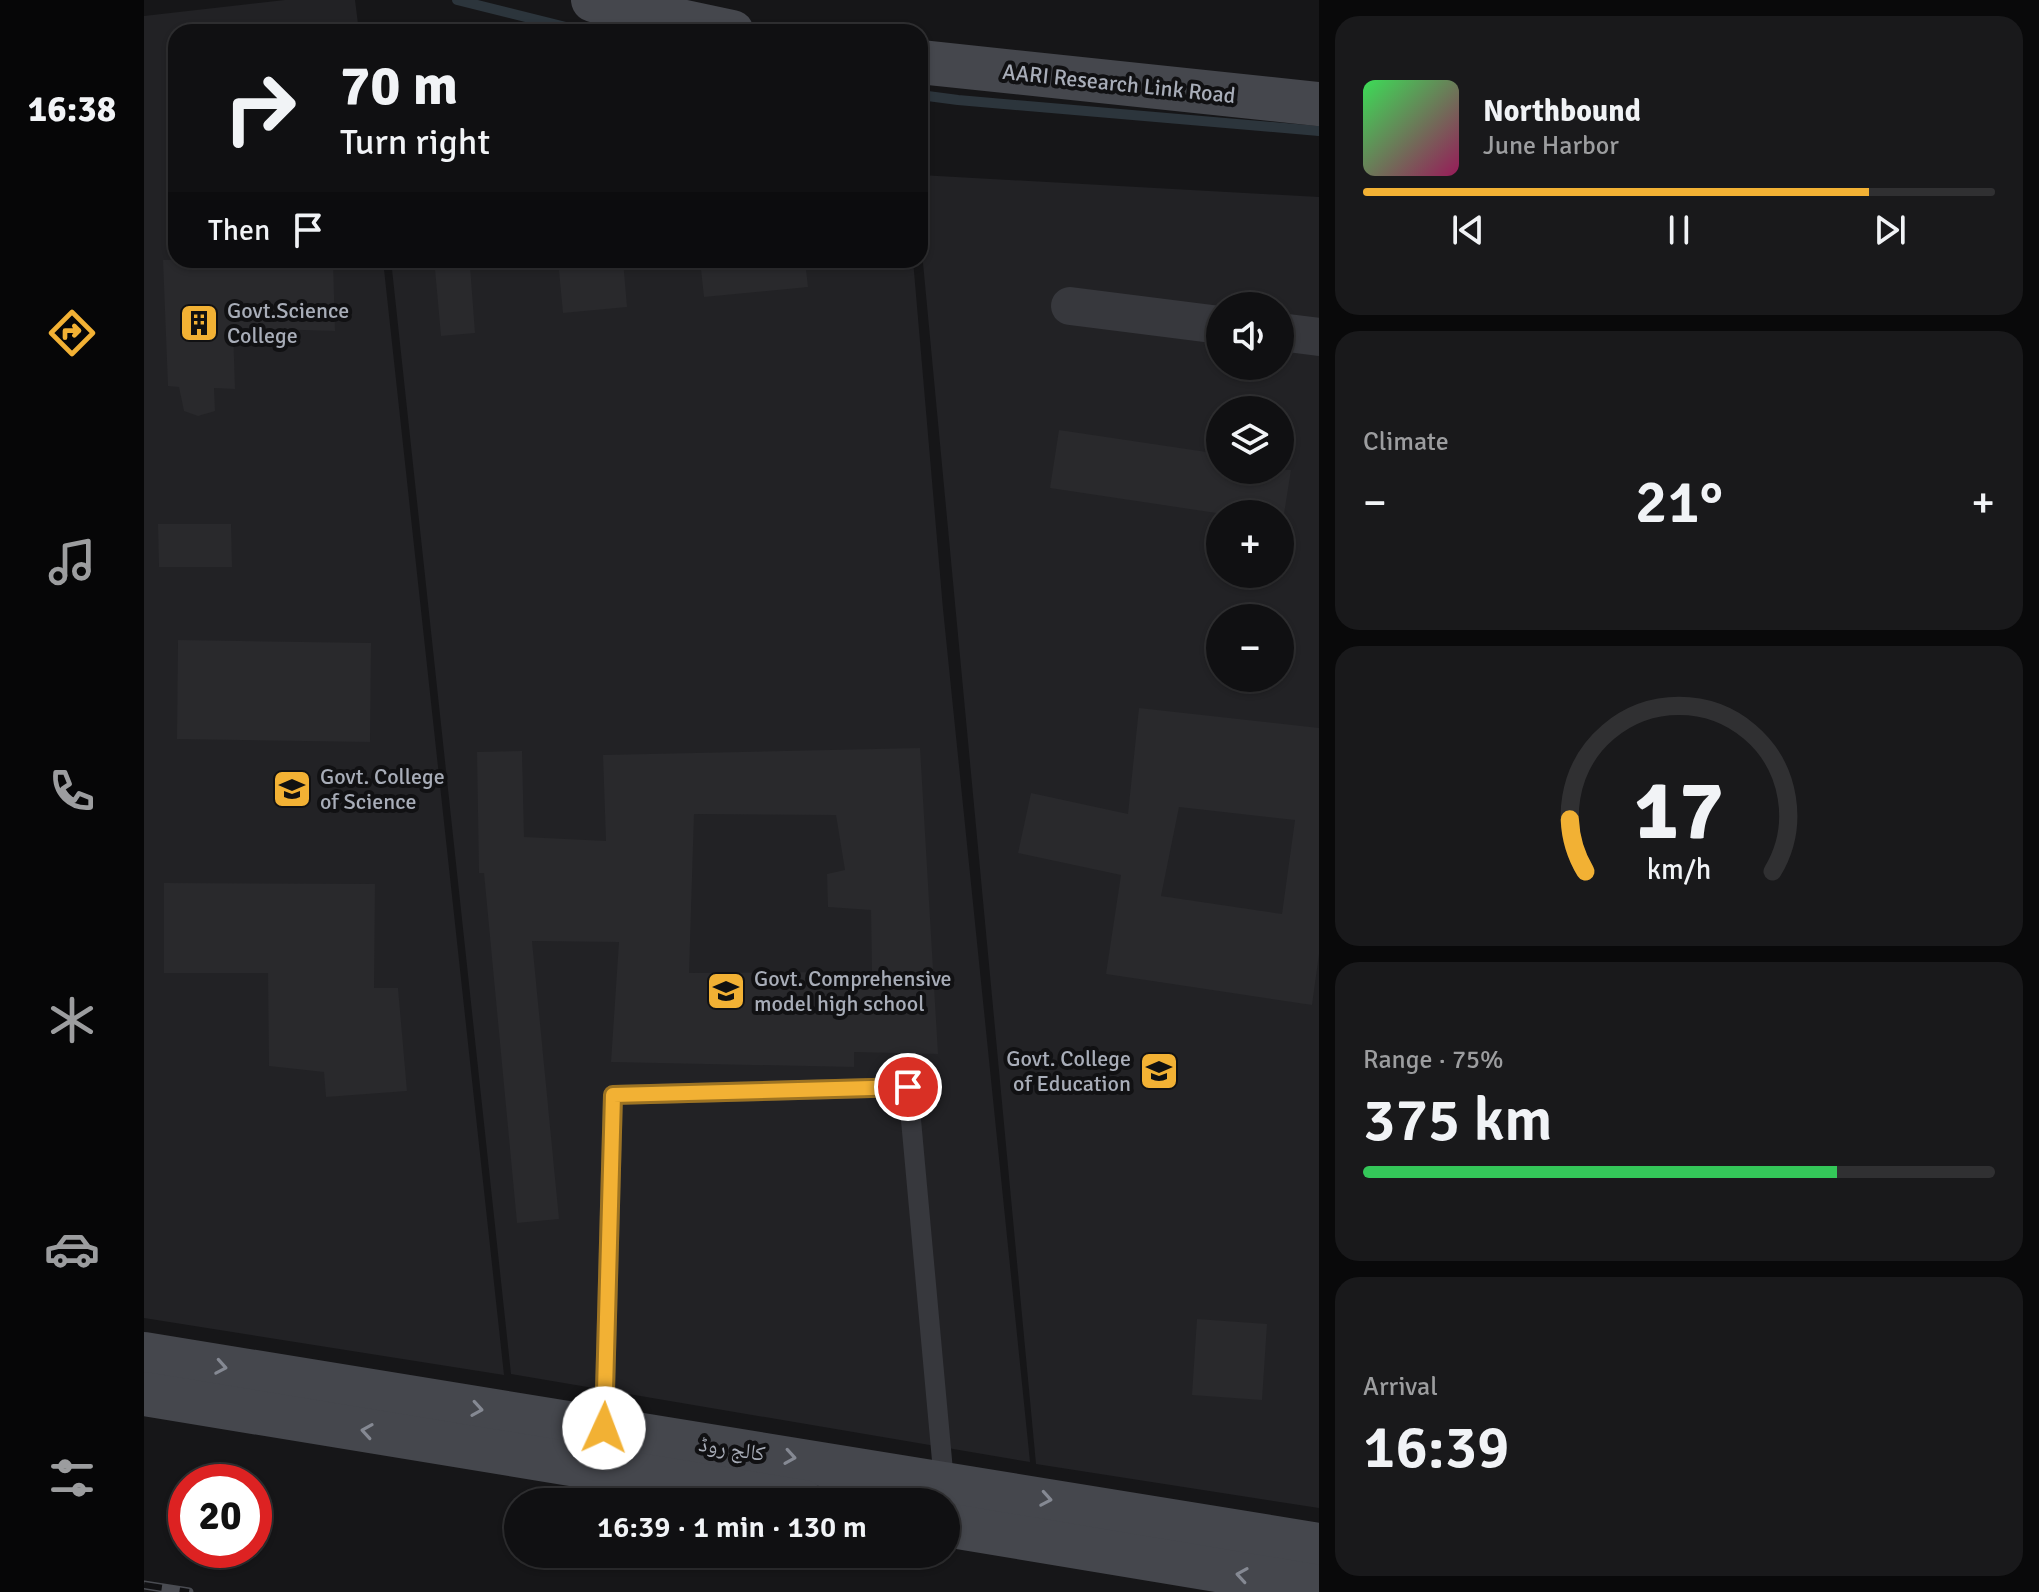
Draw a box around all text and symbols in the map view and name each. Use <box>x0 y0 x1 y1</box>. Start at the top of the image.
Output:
text: 70 m <box>340 51 458 120</box>
icon: right <box>208 56 312 160</box>
street label: AARI Research Link Road <box>1001 58 1237 109</box>
text: 16:38 <box>28 87 116 132</box>
text: Northbound <box>1483 93 1641 130</box>
text: Turn right <box>340 120 490 165</box>
text: June Harbor <box>1483 130 1619 162</box>
icon: arrive <box>286 208 330 252</box>
icon: previous <box>1446 208 1490 252</box>
icon: pause <box>1657 208 1701 252</box>
icon: next <box>1868 208 1912 252</box>
text: Then <box>208 212 270 249</box>
map controls <box>1206 292 1294 692</box>
button: sound <box>1206 292 1294 380</box>
place label: Govt.Science College <box>227 297 349 349</box>
building icon: Govt.Science College <box>178 302 220 344</box>
icon: directions <box>44 305 100 361</box>
button: layers <box>1206 396 1294 484</box>
text: Climate <box>1363 426 1449 458</box>
text: 21° <box>1635 466 1723 540</box>
text: − <box>1363 476 1387 530</box>
text: + <box>1971 476 1995 530</box>
button: + <box>1206 500 1294 588</box>
icon: music <box>44 534 100 590</box>
button: − <box>1206 604 1294 692</box>
text: 17 <box>1634 760 1724 862</box>
icon: phone <box>44 763 100 819</box>
place label: Govt. College of Science <box>320 763 445 815</box>
school or university icon: Govt. College of Science <box>271 768 313 810</box>
text: km/h <box>1647 852 1711 887</box>
place label: Govt. Comprehensive model high school <box>754 965 952 1017</box>
school or university icon: Govt. Comprehensive model high school <box>705 970 747 1012</box>
icon: climate <box>44 992 100 1048</box>
text: Range · 75% <box>1363 1044 1504 1076</box>
place label: Govt. College of Education <box>1006 1045 1131 1097</box>
school or university icon: Govt. College of Education <box>1138 1050 1180 1092</box>
pin <box>874 1053 942 1121</box>
icon: arrive <box>886 1065 930 1109</box>
text: 375 km <box>1363 1084 1552 1158</box>
icon: car <box>44 1221 100 1277</box>
one-way arrow <box>214 1357 228 1374</box>
text: Arrival <box>1363 1371 1438 1403</box>
position arrow <box>562 1386 646 1470</box>
one-way arrow <box>471 1400 484 1417</box>
text: 16:39 <box>1363 1411 1510 1485</box>
one-way arrow <box>360 1423 373 1440</box>
street label: کالج روڈ <box>697 1430 767 1467</box>
one-way arrow <box>783 1448 797 1465</box>
icon: filters <box>44 1450 100 1506</box>
speed limit sign: 20 <box>168 1464 272 1568</box>
one-way arrow <box>1040 1490 1053 1507</box>
text: 16:39 · 1 min · 130 m <box>597 1509 867 1546</box>
one-way arrow <box>1235 1567 1249 1584</box>

